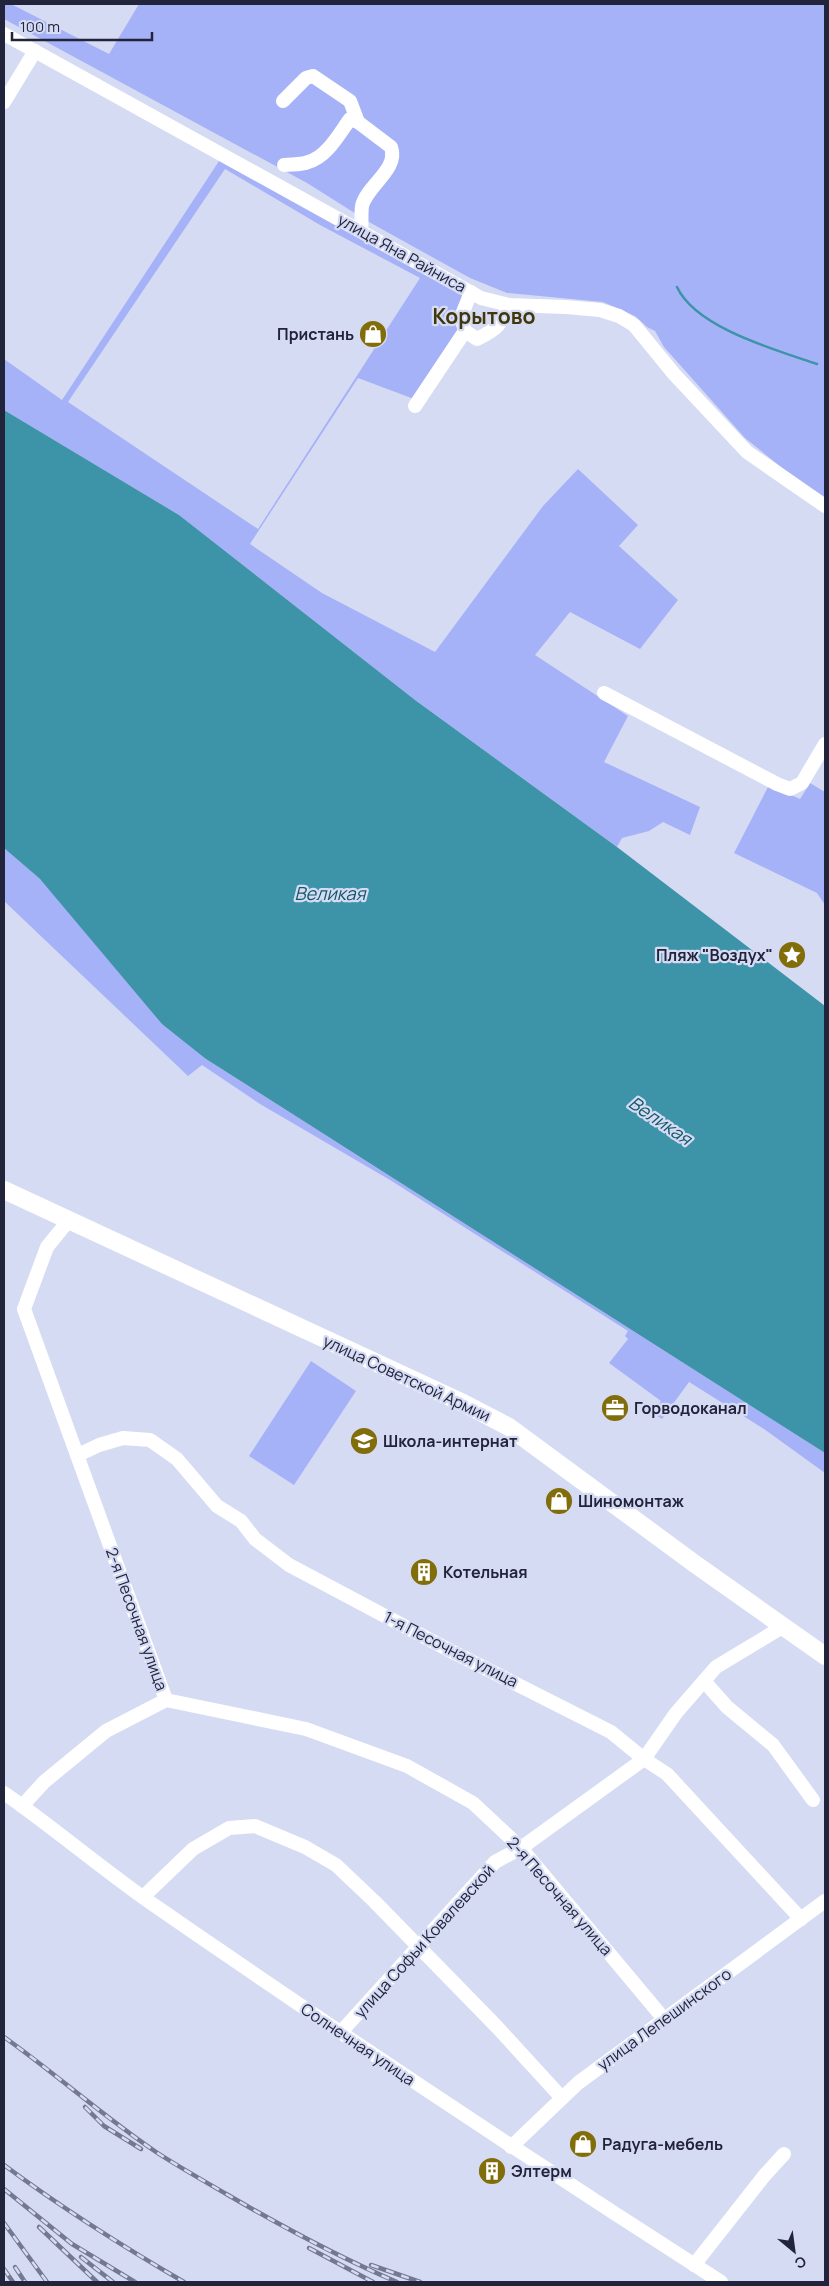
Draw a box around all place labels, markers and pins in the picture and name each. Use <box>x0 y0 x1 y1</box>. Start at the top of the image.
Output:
shop icon: Пристань <box>358 319 388 349</box>
place label: Пристань <box>277 323 354 345</box>
place icon: Пляж "Воздух" <box>777 940 807 970</box>
place label: Пляж "Воздух" <box>656 944 773 966</box>
office icon: Горводоканал <box>600 1393 630 1423</box>
place label: Горводоканал <box>634 1397 747 1419</box>
school or university icon: Школа-интернат <box>349 1426 379 1456</box>
place label: Школа-интернат <box>383 1430 518 1452</box>
shop icon: Шиномонтаж <box>544 1486 574 1516</box>
place label: Шиномонтаж <box>578 1490 685 1512</box>
building icon: Котельная <box>409 1557 439 1587</box>
place label: Котельная <box>443 1561 528 1583</box>
shop icon: Радуга-мебель <box>568 2129 598 2159</box>
place label: Радуга-мебель <box>602 2133 723 2155</box>
building icon: Элтерм <box>477 2156 507 2186</box>
place label: Элтерм <box>511 2160 572 2182</box>

